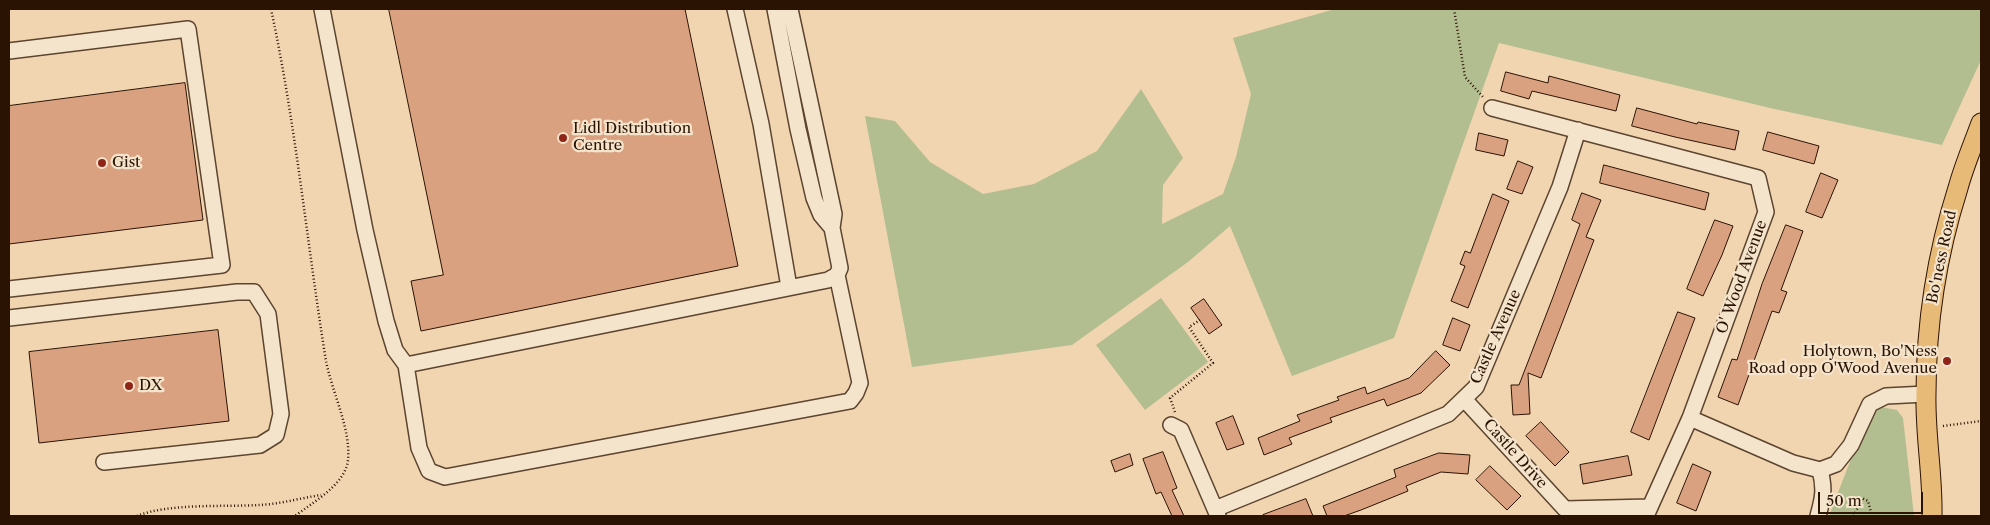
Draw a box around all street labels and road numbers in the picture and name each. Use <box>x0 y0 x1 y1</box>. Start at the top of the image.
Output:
street label: Bo'ness Road <box>1923 209 1961 305</box>
street label: O' Wood Avenue <box>1713 218 1771 336</box>
street label: Castle Avenue <box>1467 287 1525 387</box>
street label: Castle Drive <box>1479 416 1551 492</box>

